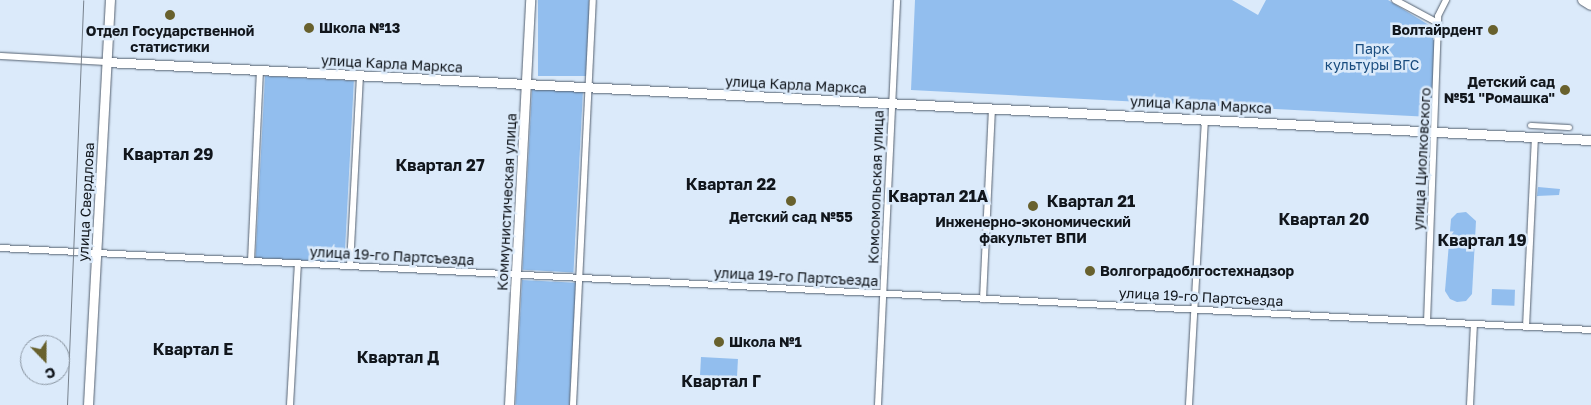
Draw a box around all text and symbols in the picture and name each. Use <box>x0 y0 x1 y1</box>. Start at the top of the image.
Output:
marker: Отдел Государственной статистики <box>164 9 176 21</box>
place label: Школа №13 <box>319 20 400 36</box>
marker: Школа №13 <box>303 22 315 34</box>
place label: Волтайрдент <box>1392 22 1483 38</box>
place label: Отдел Государственной статистики <box>86 23 254 56</box>
marker: Волтайрдент <box>1487 24 1499 36</box>
park label: Парк культуры ВГС <box>1325 41 1419 74</box>
street label: улица Карла Маркса <box>321 52 463 76</box>
street label: улица Карла Маркса <box>725 73 867 97</box>
place label: Детский сад №51 "Ромашка" <box>1444 74 1555 106</box>
marker: Детский сад №51 "Ромашка" <box>1559 84 1571 96</box>
street label: улица Циолковского <box>1410 87 1434 231</box>
street label: улица Карла Маркса <box>1130 93 1272 117</box>
street label: Комсомольская улица <box>865 110 887 264</box>
street label: Коммунистическая улица <box>494 113 520 291</box>
street label: улица Свердлова <box>74 142 98 262</box>
district label: Квартал 29 <box>123 144 213 164</box>
district label: Квартал 27 <box>395 155 485 175</box>
district label: Квартал 22 <box>686 174 776 194</box>
district label: Квартал 21А <box>888 186 988 206</box>
district label: Квартал 21 <box>1047 191 1135 211</box>
marker: Детский сад №55 <box>785 195 797 207</box>
marker: Инженерно-экономический факультет ВПИ <box>1027 200 1039 212</box>
place label: Детский сад №55 <box>729 209 853 225</box>
district label: Квартал 20 <box>1279 209 1369 229</box>
place label: Инженерно-экономический факультет ВПИ <box>935 214 1131 246</box>
district label: Квартал 19 <box>1437 230 1527 250</box>
street label: улица 19-го Партсъезда <box>309 243 475 269</box>
place label: Волгоградоблгостехнадзор <box>1100 263 1294 279</box>
street label: улица 19-го Партсъезда <box>713 264 879 290</box>
marker: Волгоградоблгостехнадзор <box>1084 265 1096 277</box>
street label: улица 19-го Партсъезда <box>1118 284 1284 310</box>
place label: Школа №1 <box>729 334 802 350</box>
north arrow <box>20 335 70 385</box>
marker: Школа №1 <box>713 336 725 348</box>
district label: Квартал Е <box>153 339 233 359</box>
district label: Квартал Д <box>357 347 439 367</box>
text: С <box>43 364 58 383</box>
district label: Квартал Г <box>681 371 761 391</box>

